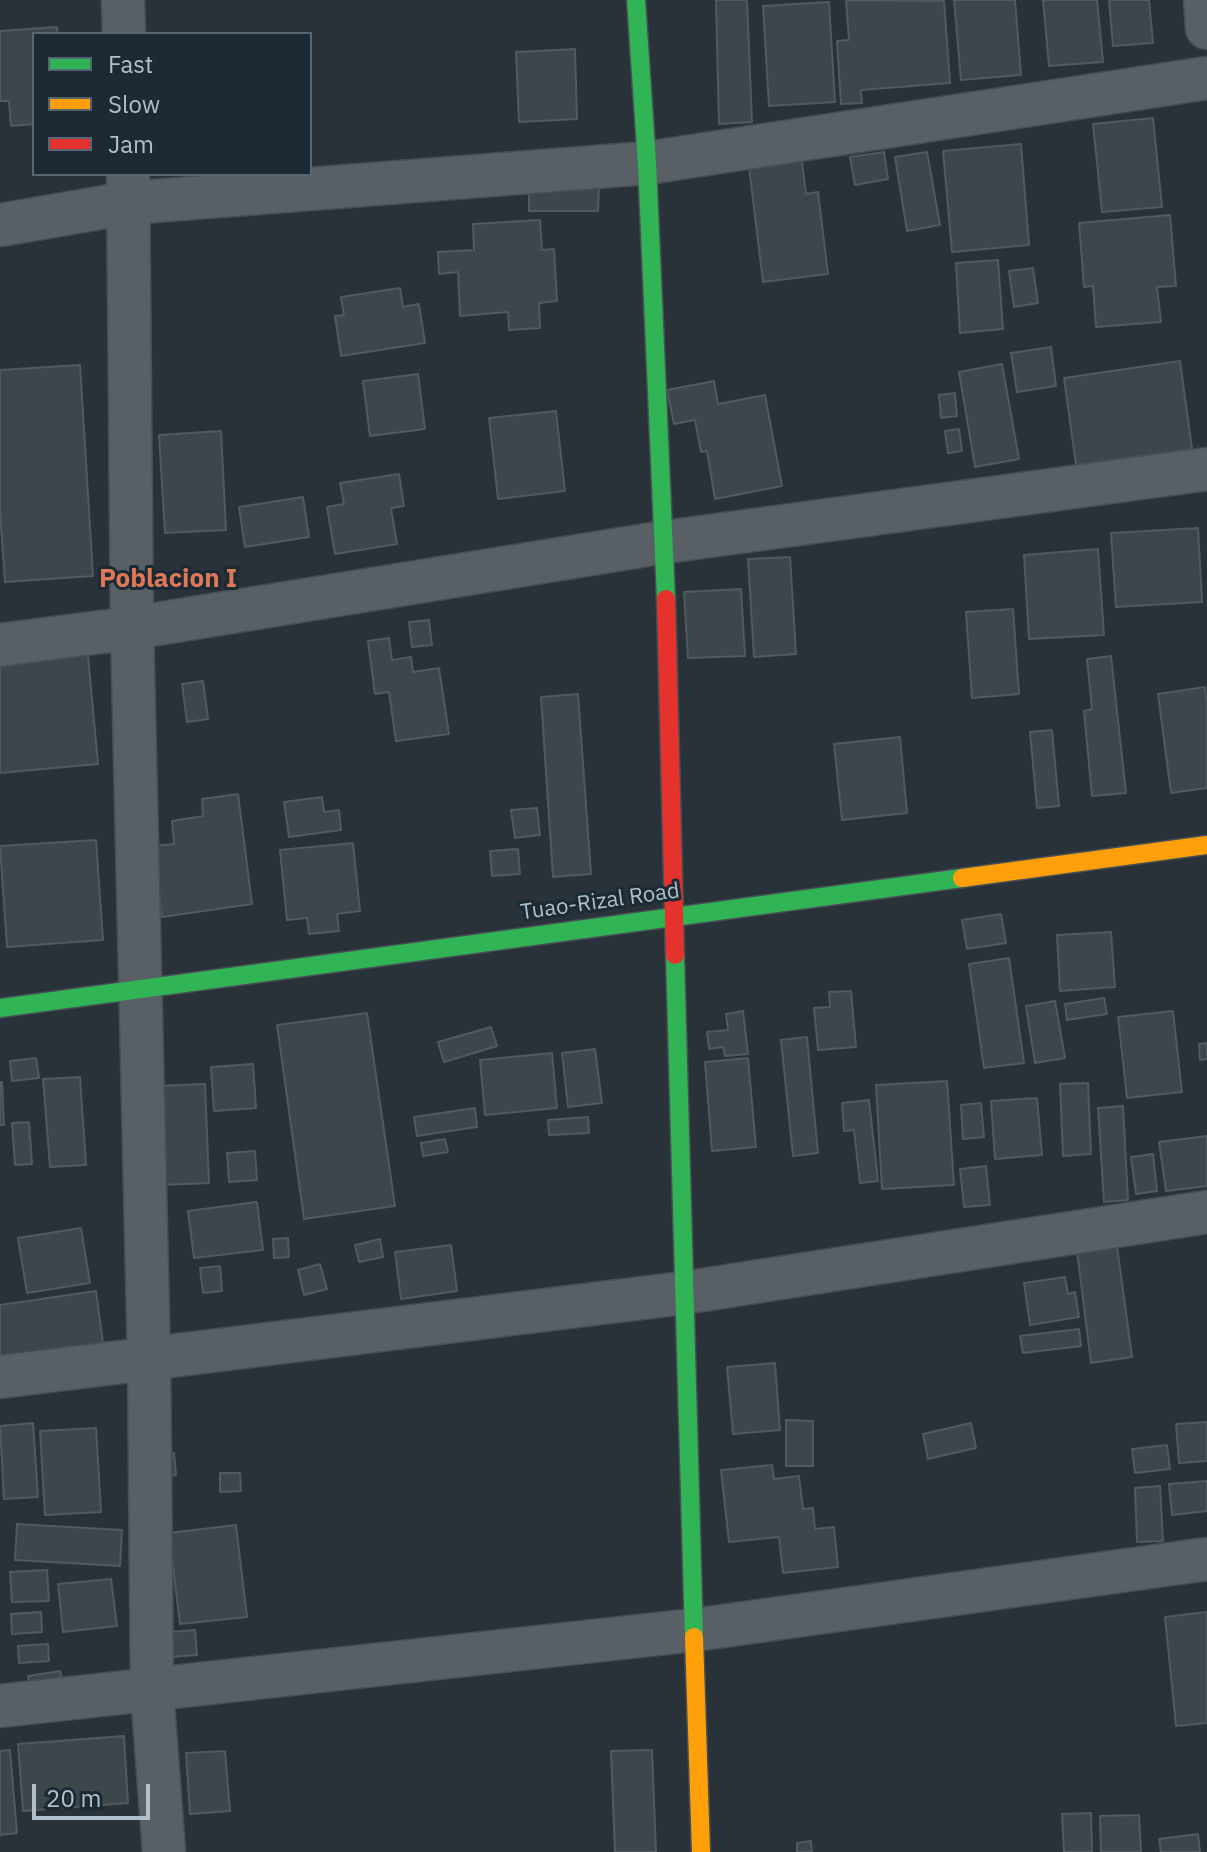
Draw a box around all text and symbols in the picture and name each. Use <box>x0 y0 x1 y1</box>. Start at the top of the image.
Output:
legend <box>32 32 312 176</box>
text: Fast <box>108 48 153 80</box>
text: Slow <box>108 88 160 120</box>
text: Jam <box>108 128 154 160</box>
district label: Poblacion I <box>99 563 237 595</box>
street label: Tuao-Rizal Road <box>519 878 681 926</box>
scale bar <box>36 1768 154 1818</box>
text: 20 m <box>46 1782 101 1814</box>

